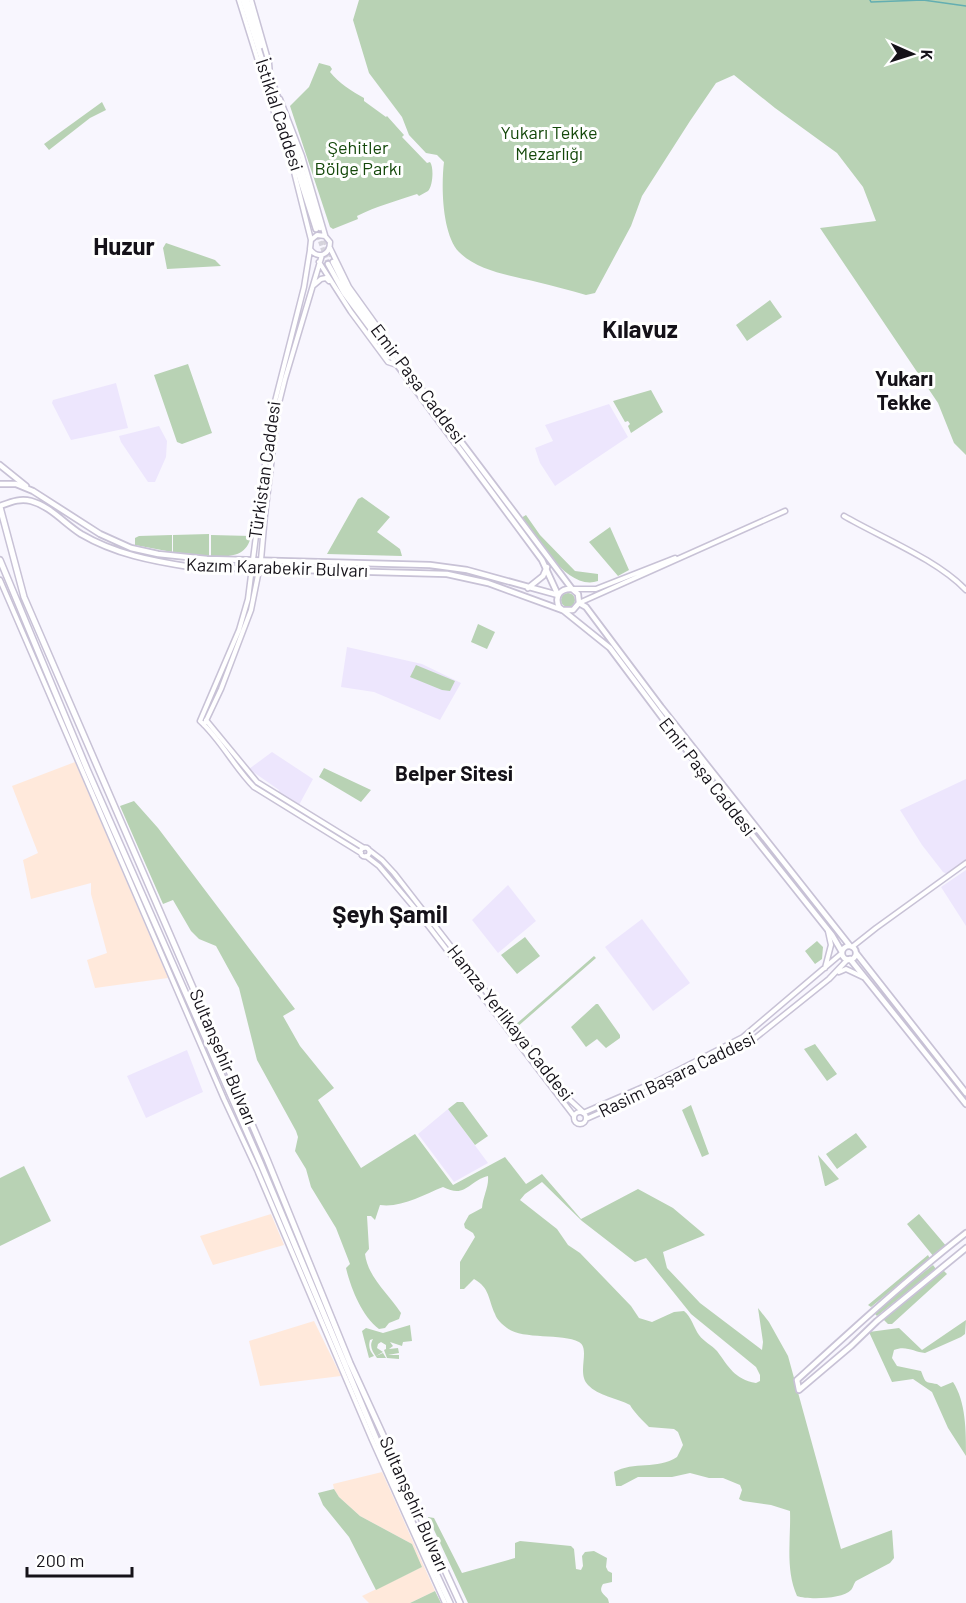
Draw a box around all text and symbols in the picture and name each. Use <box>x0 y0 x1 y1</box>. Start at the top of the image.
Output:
north arrow <box>882 24 942 84</box>
text: K <box>918 49 937 60</box>
street label: İstiklal Caddesi <box>251 56 308 174</box>
park label: Yukarı Tekke Mezarlığı <box>500 121 598 164</box>
park label: Şehitler Bölge Parkı <box>314 136 402 179</box>
district label: Huzur <box>93 231 155 260</box>
district label: Kılavuz <box>602 314 678 343</box>
street label: Emir Paşa Caddesi <box>367 319 471 448</box>
district label: Yukarı Tekke <box>875 365 933 414</box>
street label: Türkistan Caddesi <box>243 399 285 540</box>
street label: Kazım Karabekir Bulvarı <box>186 553 368 581</box>
street label: Emir Paşa Caddesi <box>655 713 761 840</box>
district label: Belper Sitesi <box>395 760 513 785</box>
district label: Şeyh Şamil <box>332 899 448 928</box>
street label: Hamza Yerlikaya Caddesi <box>443 940 579 1105</box>
street label: Sultanşehir Bulvarı <box>185 985 262 1128</box>
street label: Rasim Başara Caddesi <box>594 1027 759 1122</box>
street label: Sultanşehir Bulvarı <box>375 1433 455 1574</box>
scale bar <box>27 1540 132 1578</box>
text: 200 m <box>36 1549 84 1571</box>

